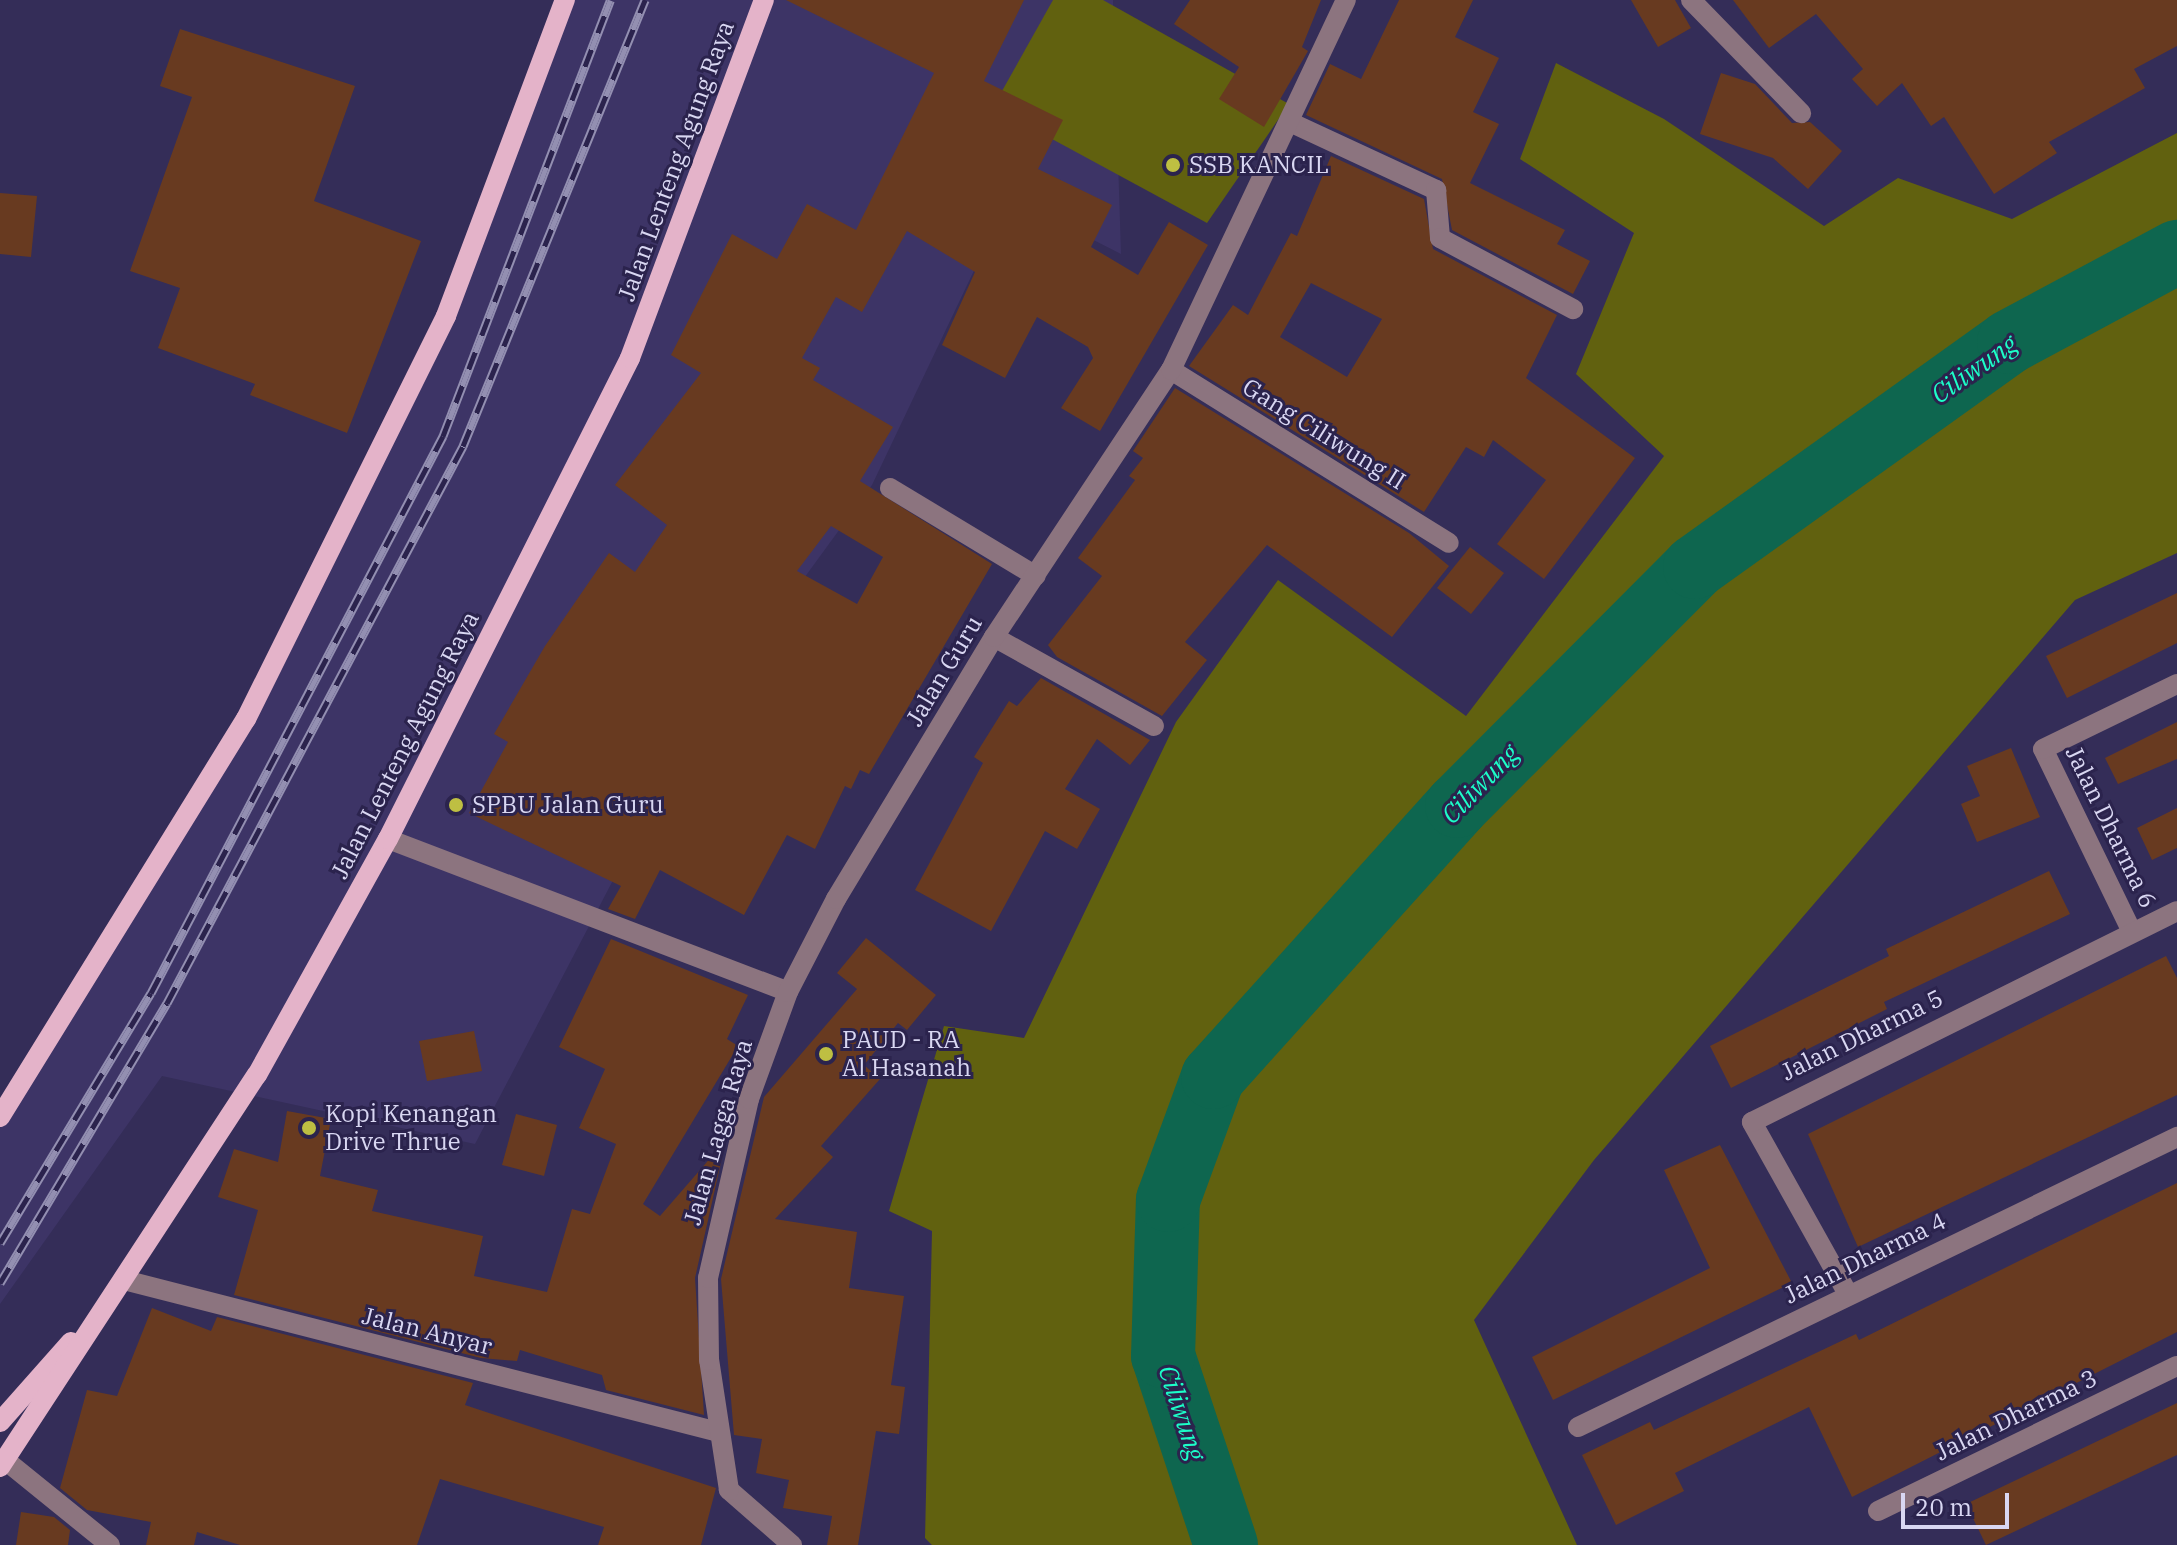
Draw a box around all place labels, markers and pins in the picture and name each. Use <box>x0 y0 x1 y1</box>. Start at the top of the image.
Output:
place label: SSB KANCIL <box>1189 151 1329 179</box>
marker: SSB KANCIL <box>1164 156 1182 174</box>
place label: SPBU Jalan Guru <box>472 791 664 819</box>
marker: SPBU Jalan Guru <box>447 796 465 814</box>
place label: PAUD - RA Al Hasanah <box>842 1026 971 1082</box>
marker: PAUD - RA Al Hasanah <box>817 1045 835 1063</box>
place label: Kopi Kenangan Drive Thrue <box>325 1100 497 1156</box>
marker: Kopi Kenangan Drive Thrue <box>300 1119 318 1137</box>

